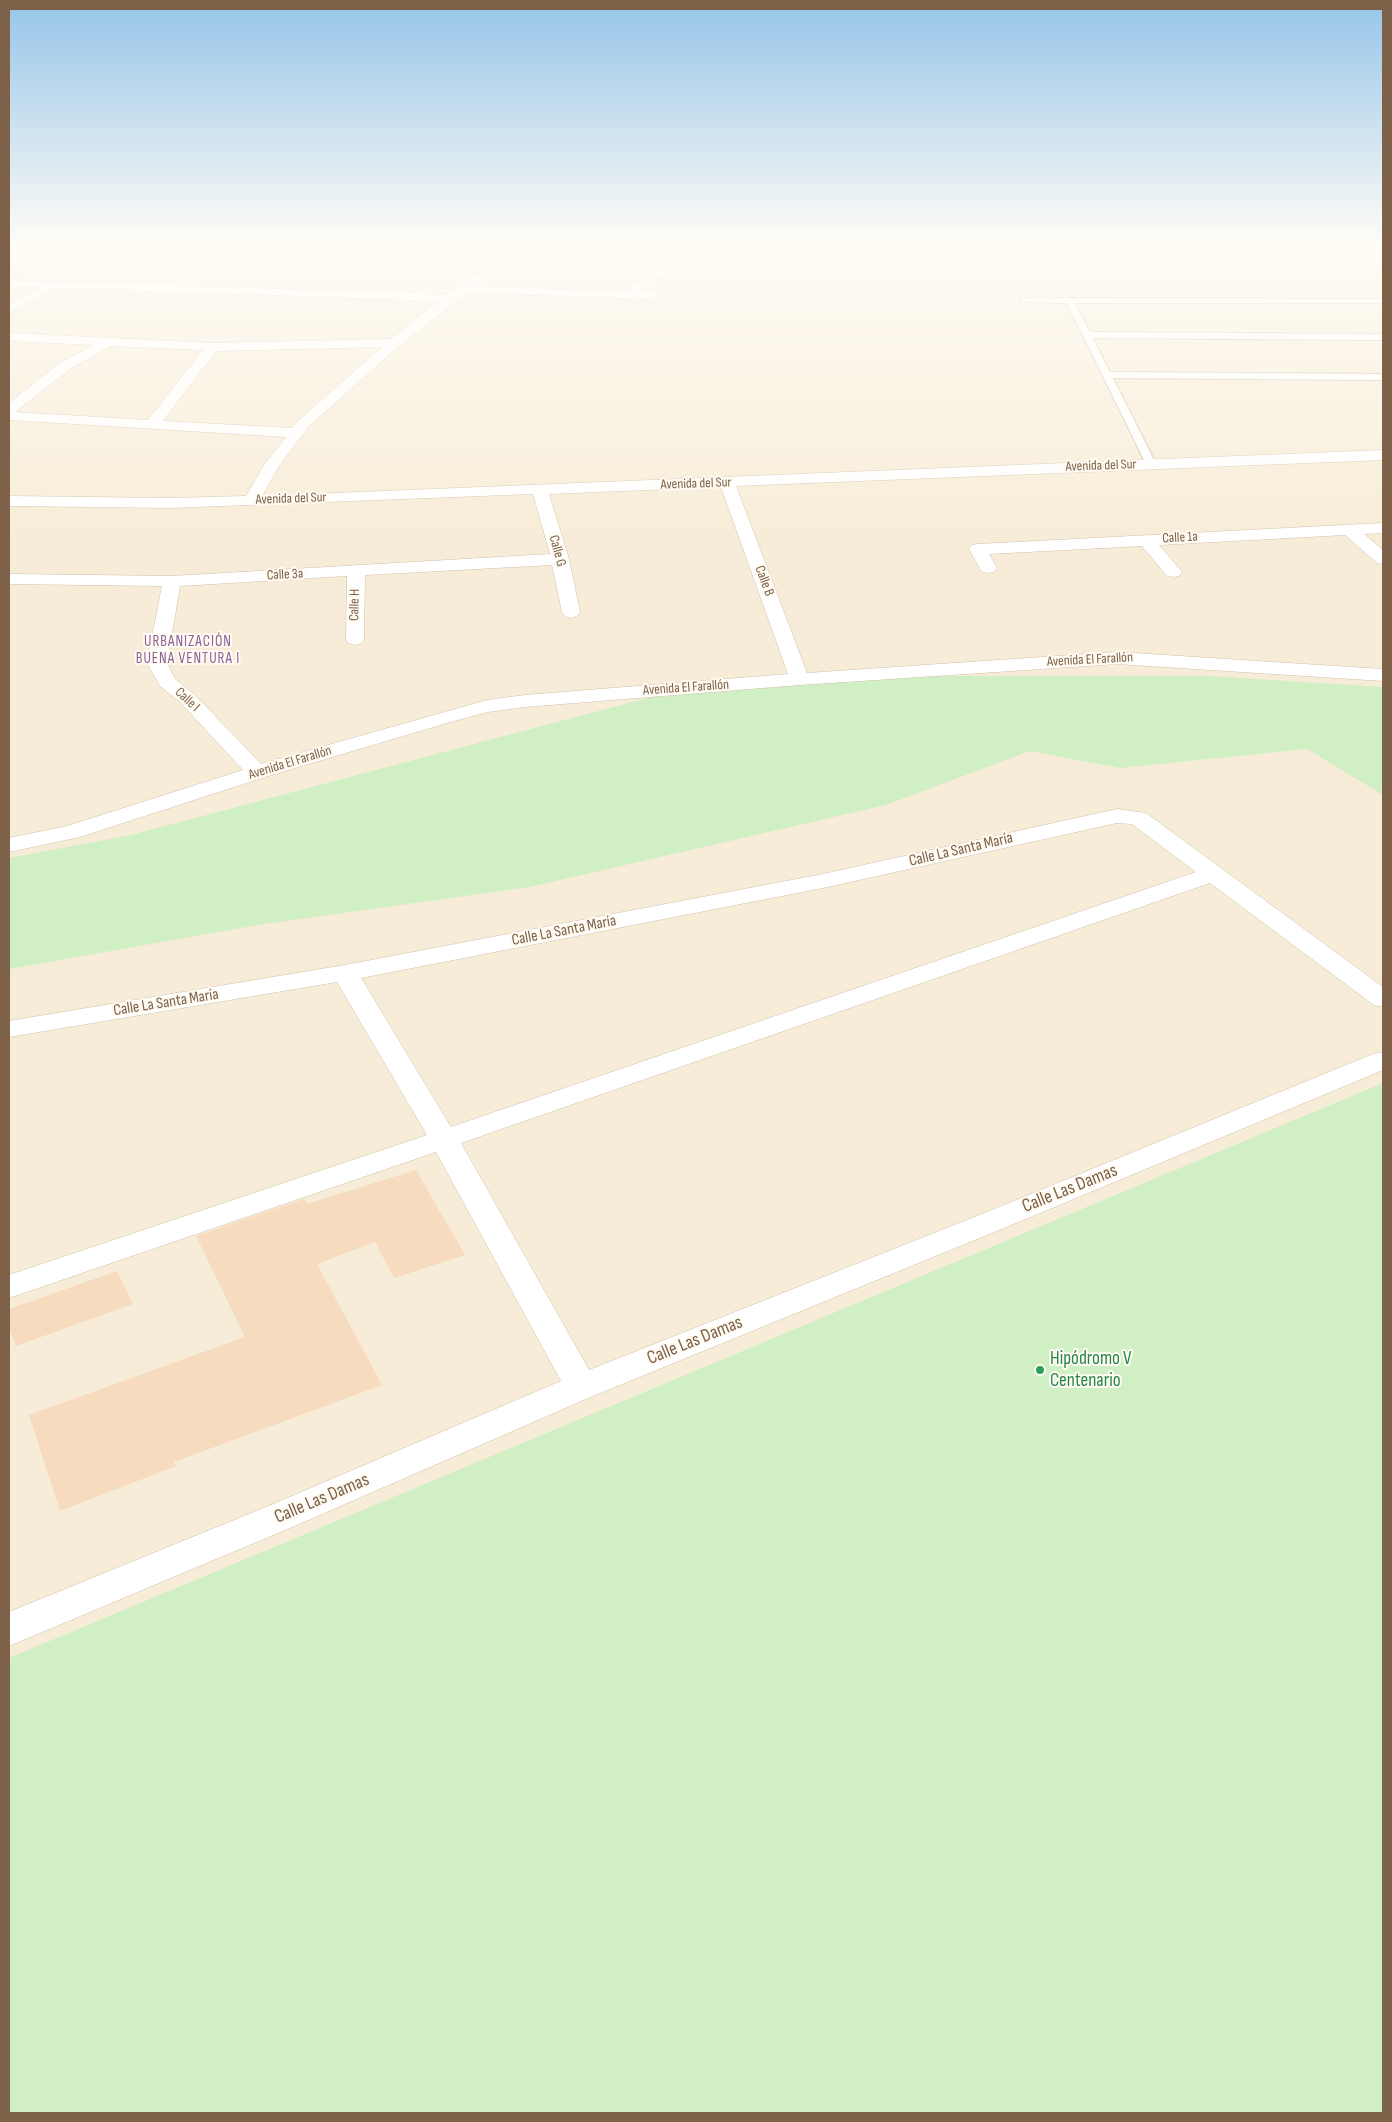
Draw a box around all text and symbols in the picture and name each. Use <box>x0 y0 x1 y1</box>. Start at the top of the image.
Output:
street label: Avenida del Sur <box>1065 456 1137 476</box>
street label: Avenida del Sur <box>660 474 732 494</box>
street label: Avenida del Sur <box>255 489 327 509</box>
street label: Calle 1a <box>1162 529 1198 547</box>
street label: Calle G <box>545 533 569 569</box>
street label: Calle B <box>751 563 777 599</box>
street label: Calle 3a <box>266 566 304 584</box>
street label: Calle H <box>346 589 364 621</box>
district label: URBANIZACIÓN BUENA VENTURA I <box>134 633 242 668</box>
street label: Avenida El Farallón <box>1047 649 1133 671</box>
street label: Avenida El Farallón <box>642 677 730 699</box>
street label: Calle I <box>171 684 203 716</box>
street label: Avenida El Farallón <box>246 742 334 784</box>
street label: Calle La Santa María <box>907 829 1015 871</box>
street label: Calle La Santa María <box>510 911 618 951</box>
street label: Calle La Santa María <box>112 985 220 1021</box>
street label: Calle Las Damas <box>1019 1160 1121 1218</box>
street label: Calle Las Damas <box>644 1312 746 1370</box>
place label: Hipódromo V Centenario <box>1050 1348 1132 1392</box>
marker: Hipódromo V Centenario <box>1034 1364 1046 1376</box>
street label: Calle Las Damas <box>271 1469 373 1529</box>

